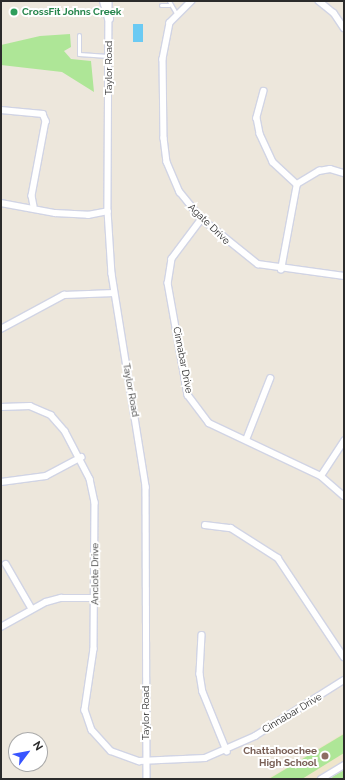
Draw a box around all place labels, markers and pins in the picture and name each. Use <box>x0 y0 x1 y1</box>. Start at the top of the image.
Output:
place label: CrossFit Johns Creek <box>22 6 122 18</box>
marker: CrossFit Johns Creek <box>9 7 19 17</box>
place label: Chattahoochee High School <box>243 744 317 768</box>
marker: Chattahoochee High School <box>320 751 330 761</box>

